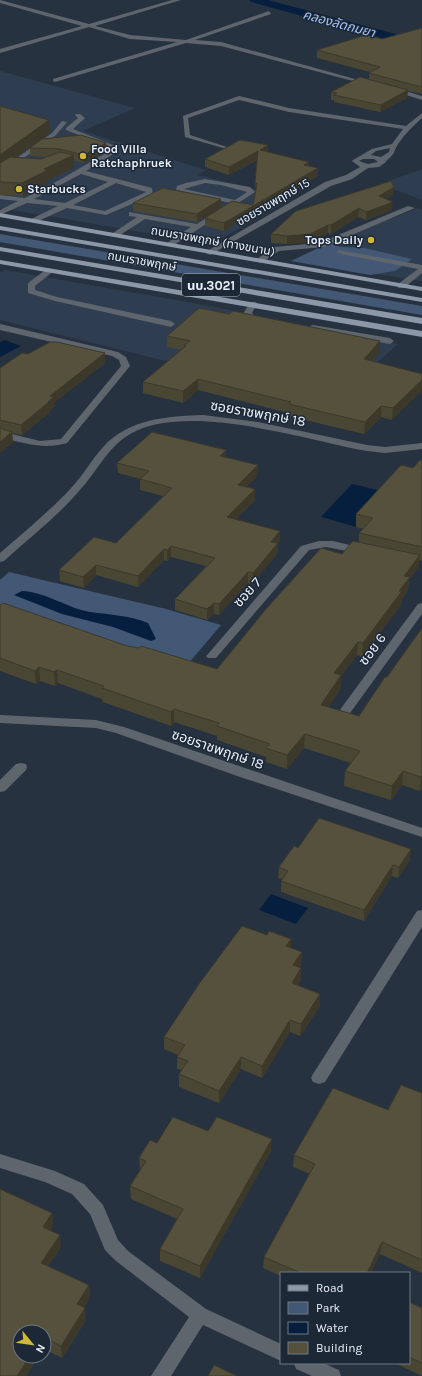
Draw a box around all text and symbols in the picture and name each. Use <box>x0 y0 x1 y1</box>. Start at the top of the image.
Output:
water label: คลองลัดถมยา <box>301 7 377 41</box>
place label: Food Villa Ratchaphruek <box>91 142 172 170</box>
marker: Food Villa Ratchaphruek <box>78 151 88 161</box>
street label: ซอยราชพฤกษ์ 15 <box>234 175 312 229</box>
place label: Starbucks <box>27 182 86 196</box>
marker: Starbucks <box>14 184 24 194</box>
street label: ถนนราชพฤกษ์ (ทางขนาน) <box>150 223 276 259</box>
place label: Tops Daily <box>305 233 363 247</box>
marker: Tops Daily <box>366 235 376 245</box>
street label: ถนนราชพฤกษ์ <box>106 248 178 274</box>
road number: นบ.3021 <box>182 274 240 296</box>
street label: ซอยราชพฤกษ์ 18 <box>209 397 307 430</box>
street label: ซอย 7 <box>230 574 265 611</box>
street label: ซอย 6 <box>355 630 390 669</box>
street label: ซอยราชพฤกษ์ 18 <box>169 726 266 773</box>
legend <box>280 1272 410 1364</box>
text: Road <box>316 1281 344 1295</box>
text: Park <box>316 1301 341 1315</box>
text: Water <box>316 1321 349 1335</box>
north arrow <box>12 1324 52 1364</box>
text: Building <box>316 1341 363 1355</box>
text: N <box>33 1342 48 1355</box>

